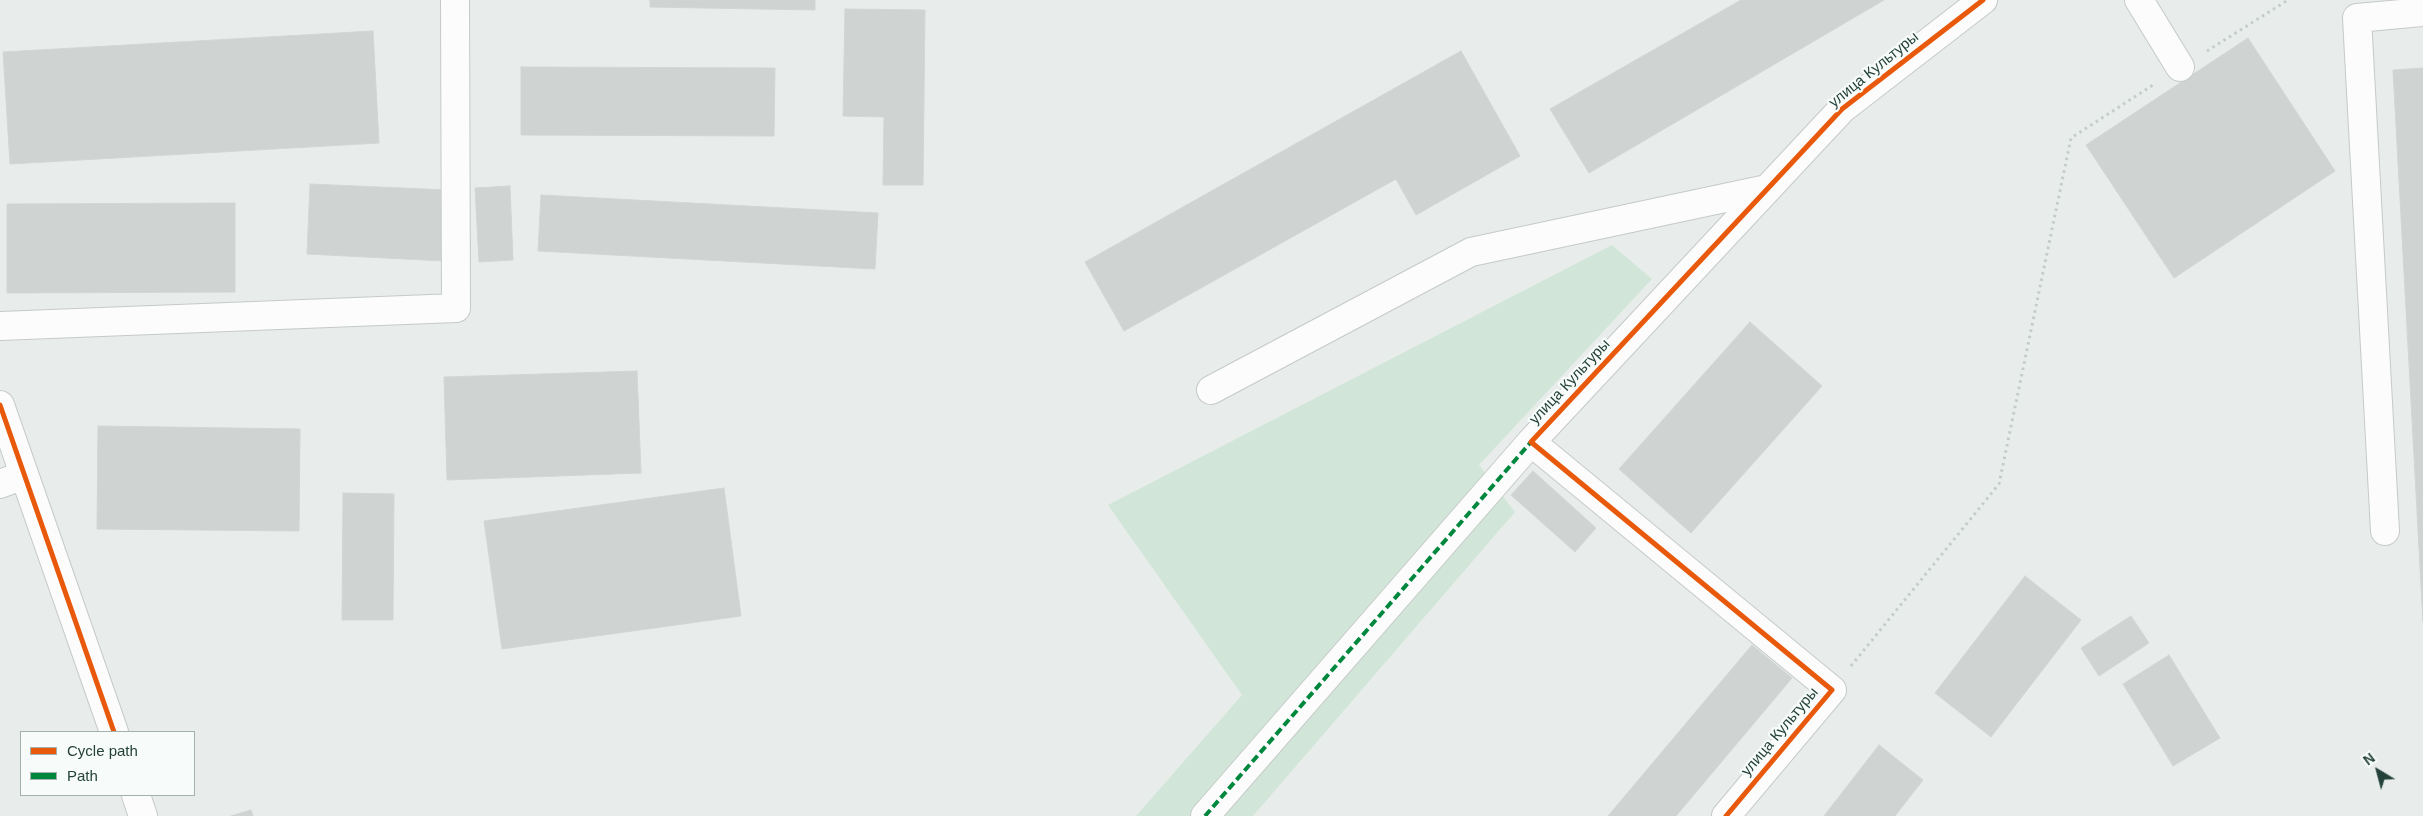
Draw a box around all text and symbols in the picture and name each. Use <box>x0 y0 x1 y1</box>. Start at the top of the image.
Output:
street label: улица Культуры <box>1826 28 1922 112</box>
street label: улица Культуры <box>1526 336 1614 428</box>
street label: улица Культуры <box>1738 684 1822 780</box>
legend <box>20 731 195 796</box>
text: Cycle path <box>67 742 138 759</box>
north arrow <box>2353 746 2403 796</box>
text: N <box>2360 750 2378 768</box>
text: Path <box>67 767 98 784</box>

